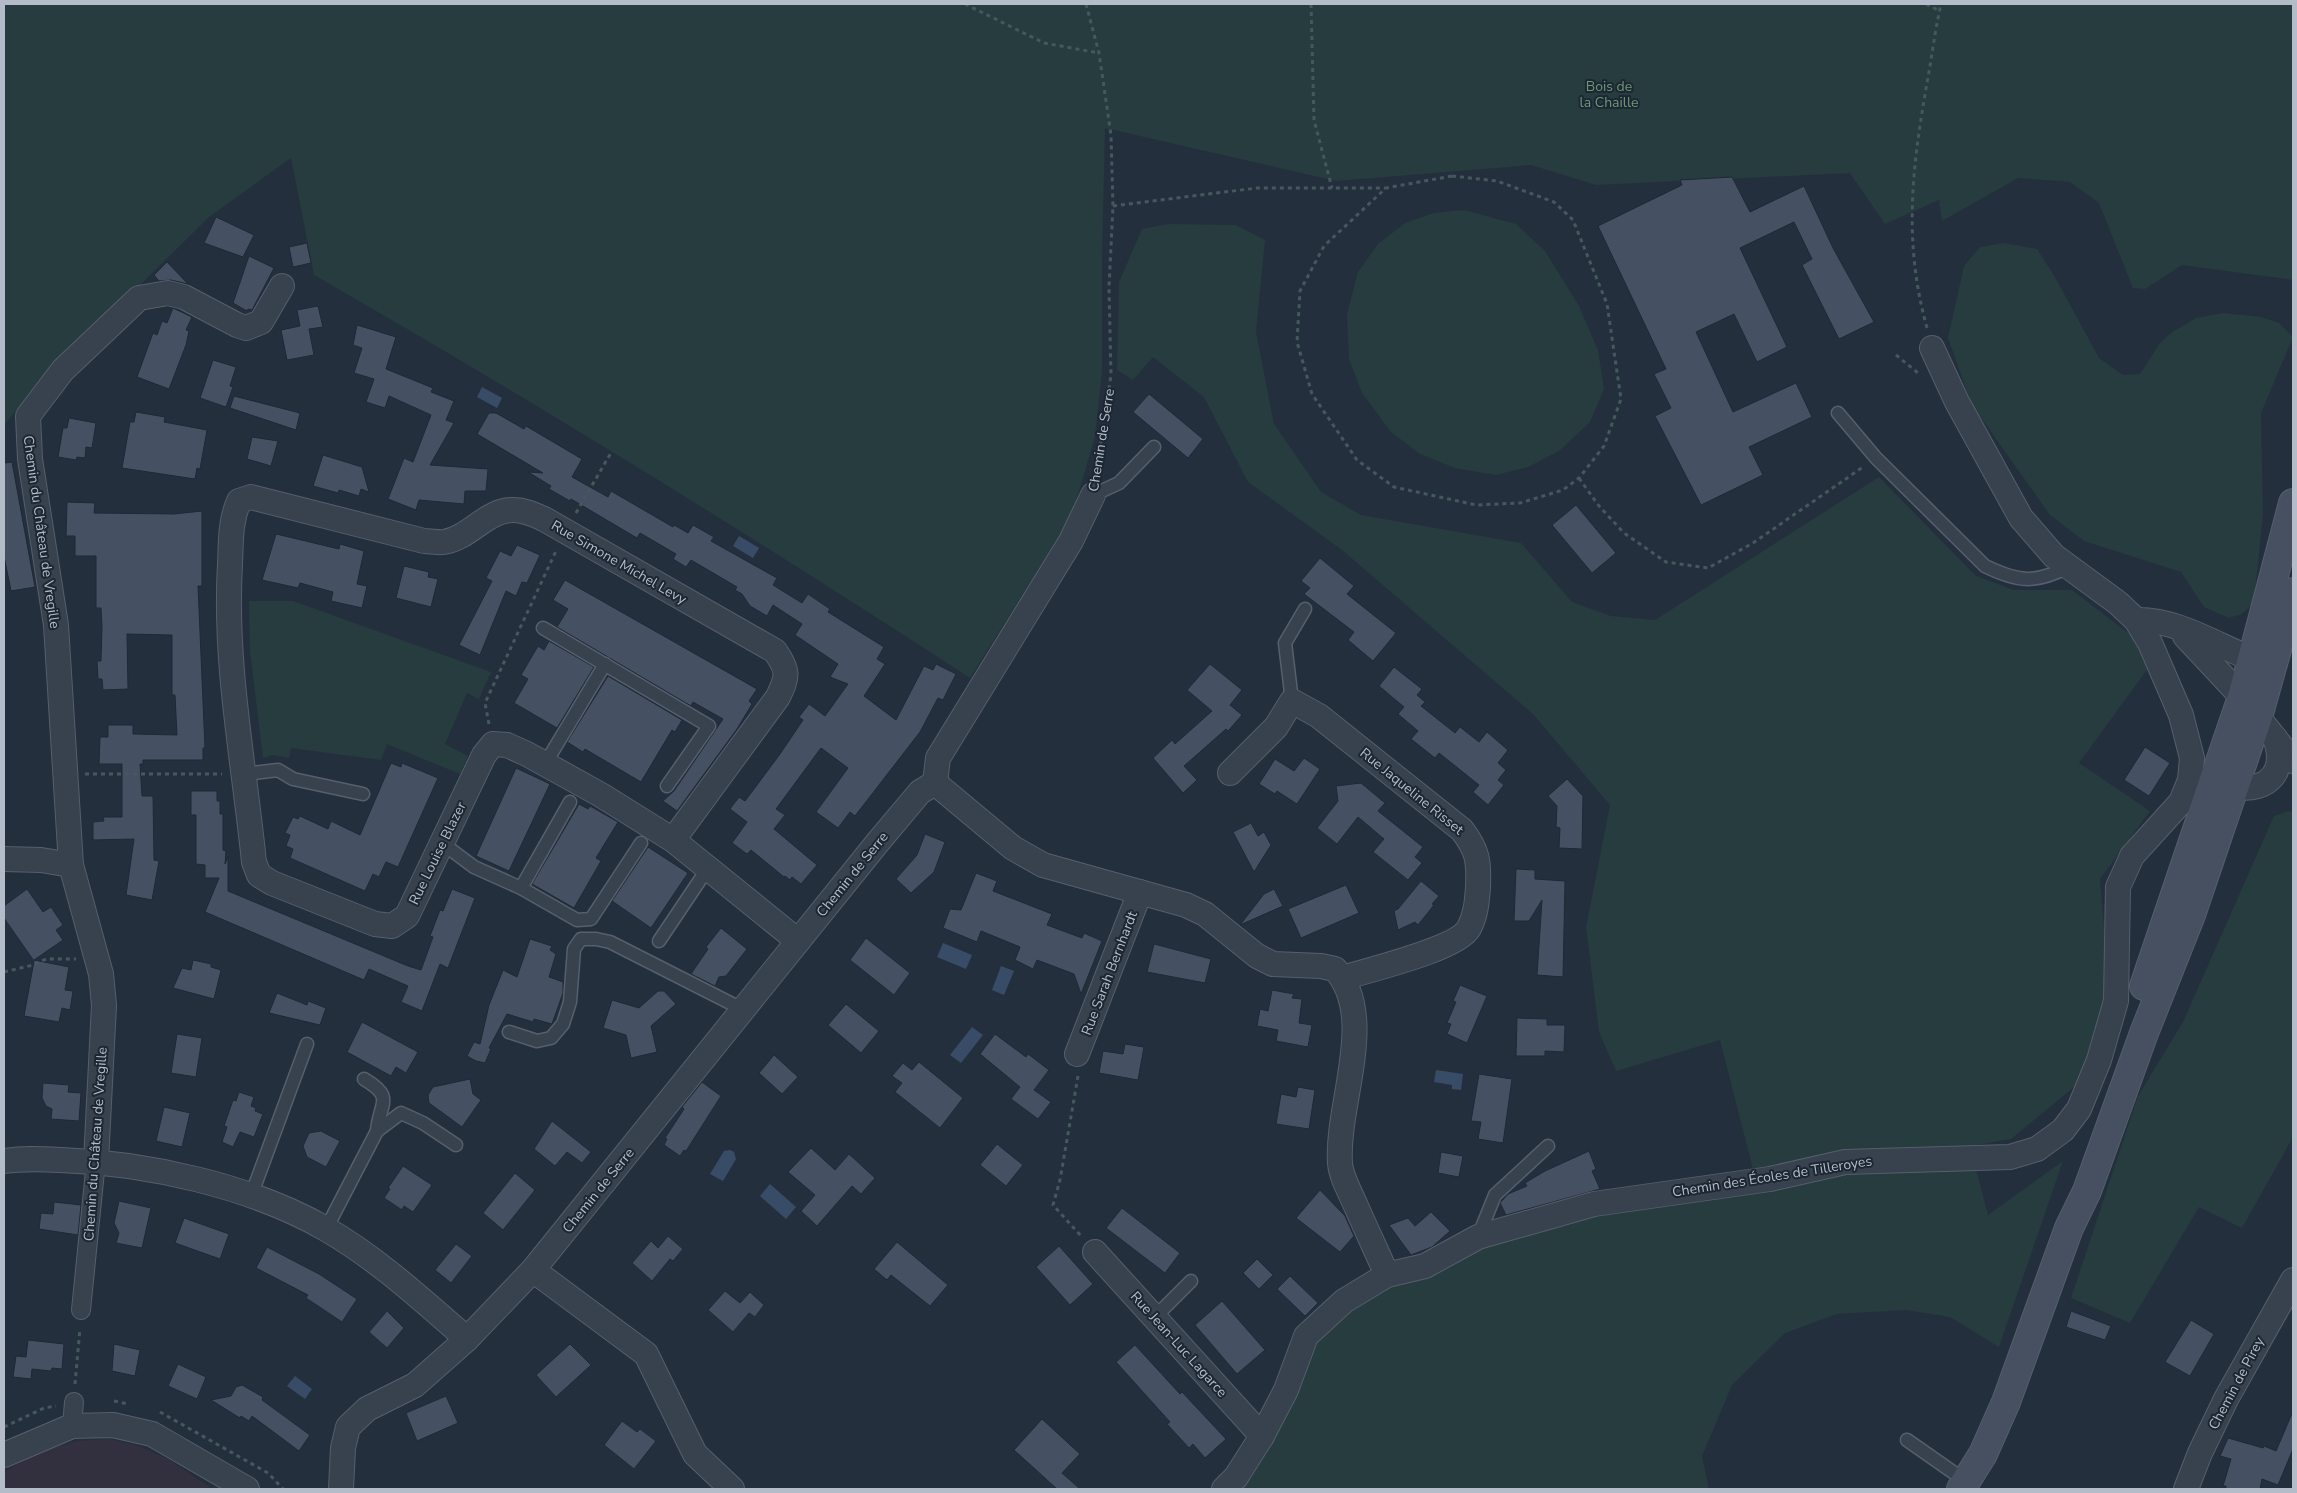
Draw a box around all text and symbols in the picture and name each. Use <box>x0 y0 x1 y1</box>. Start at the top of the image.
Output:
park label: Bois de la Chaille <box>1580 77 1638 112</box>
street label: Chemin de Serre <box>1084 387 1119 493</box>
street label: Chemin du Château de Vregille <box>19 434 64 630</box>
street label: Rue Simone Michel Levy <box>548 516 691 609</box>
street label: Rue Jaqueline Risset <box>1356 744 1468 839</box>
street label: Rue Louise Blazer <box>404 799 471 908</box>
street label: Chemin de Serre <box>812 828 893 921</box>
street label: Rue Sarah Bernhardt <box>1077 908 1142 1038</box>
street label: Chemin du Château de Vregille <box>79 1046 112 1242</box>
street label: Chemin de Serre <box>558 1144 639 1237</box>
street label: Chemin des Écoles de Tilleroyes <box>1671 1151 1874 1202</box>
street label: Rue Jean-Luc Lagarce <box>1126 1287 1231 1401</box>
street label: Chemin de Pirey <box>2204 1333 2269 1433</box>

